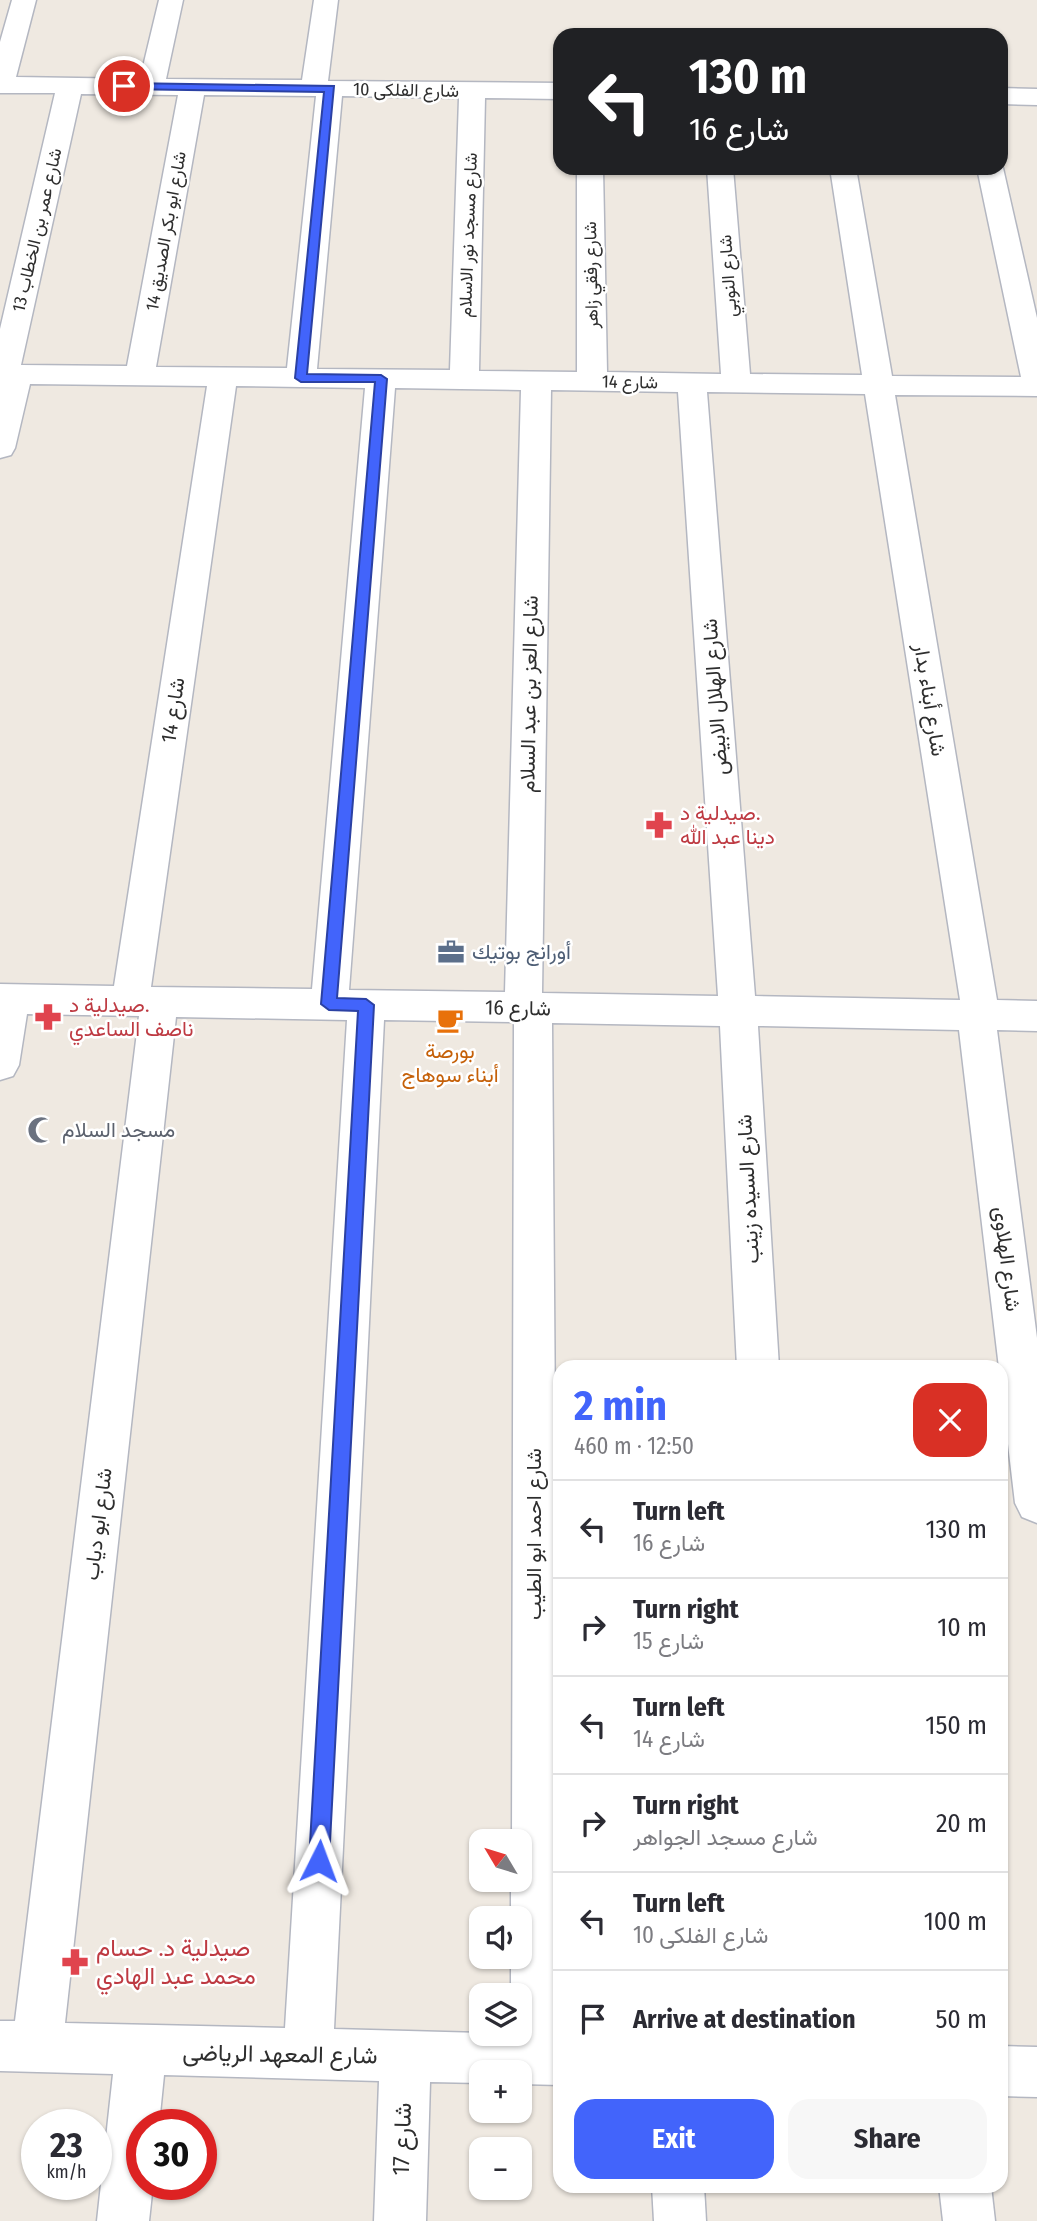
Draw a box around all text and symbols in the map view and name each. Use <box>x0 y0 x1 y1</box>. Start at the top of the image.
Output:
text: 130 m <box>689 47 807 106</box>
pin <box>94 56 154 116</box>
icon: left <box>574 56 665 147</box>
icon: arrive <box>105 67 143 105</box>
street label: شارع الفلكى 10 <box>353 78 459 103</box>
text: شارع 16 <box>689 110 789 148</box>
street label: شارع عمر بن الخطاب 13 <box>7 146 68 314</box>
street label: شارع ابو بكر الصديق 14 <box>141 149 192 313</box>
street label: شارع مسجد نور الاسلام <box>454 152 483 318</box>
street label: شارع رفقي زاهر <box>579 221 607 330</box>
street label: شارع النوبي <box>714 234 746 318</box>
street label: شارع 14 <box>602 371 658 394</box>
street label: شارع العز بن عبد السلام <box>514 595 545 793</box>
street label: شارع الهلال الابيض <box>697 618 734 776</box>
street label: شارع أبناء بدار <box>907 641 952 758</box>
street label: شارع 14 <box>156 676 191 744</box>
place label: صيدلية د. دينا عبد الله <box>680 800 775 850</box>
pharmacy icon: صيدلية د. دينا عبد الله <box>644 810 674 840</box>
office icon: أورانج بوتيك <box>436 937 466 967</box>
place label: أورانج بوتيك <box>472 939 571 966</box>
place label: صيدلية د. ناصف الساعدي <box>69 992 194 1046</box>
street label: شارع 16 <box>485 994 551 1023</box>
pharmacy icon: صيدلية د. ناصف الساعدي <box>33 1002 63 1032</box>
cafe icon: بورصة أبناء سوهاج <box>435 1005 465 1035</box>
place label: بورصة أبناء سوهاج <box>401 1038 499 1089</box>
street label: شارع السيده زينب <box>731 1114 766 1264</box>
mosque icon: مسجد السلام <box>26 1115 56 1145</box>
place label: مسجد السلام <box>62 1117 175 1144</box>
street label: شارع الهلاوى <box>987 1205 1026 1313</box>
text: 2 min <box>574 1381 667 1431</box>
button: close <box>913 1383 987 1457</box>
text: 460 m · 12:50 <box>574 1432 694 1460</box>
street label: شارع احمد ابو الطيب <box>521 1448 548 1620</box>
street label: شارع ابو دياب <box>78 1466 119 1582</box>
text: Turn left <box>633 1496 725 1527</box>
icon: left <box>574 1510 612 1548</box>
text: 130 m <box>925 1514 987 1545</box>
text: شارع 16 <box>633 1529 705 1557</box>
text: Turn right <box>633 1594 739 1625</box>
icon: right <box>574 1608 612 1646</box>
text: 10 m <box>937 1612 987 1643</box>
text: شارع 15 <box>633 1627 704 1655</box>
text: Turn left <box>633 1692 725 1723</box>
icon: left <box>574 1706 612 1744</box>
text: 150 m <box>925 1710 987 1741</box>
text: شارع 14 <box>633 1725 705 1753</box>
text: Turn right <box>633 1790 739 1821</box>
icon: right <box>574 1804 612 1842</box>
text: 20 m <box>936 1808 987 1839</box>
text: شارع مسجد الجواهر <box>633 1823 818 1851</box>
position arrow <box>282 1824 356 1898</box>
north arrow <box>469 1829 532 1892</box>
map controls <box>469 1829 532 2200</box>
text: Turn left <box>633 1888 725 1919</box>
icon: left <box>574 1902 612 1940</box>
button: sound <box>469 1906 532 1969</box>
text: 100 m <box>924 1906 987 1937</box>
text: شارع الفلكى 10 <box>633 1921 768 1949</box>
place label: صيدلية د. حسام محمد عبد الهادي <box>96 1934 256 1995</box>
pharmacy icon: صيدلية د. حسام محمد عبد الهادي <box>60 1947 90 1977</box>
button: layers <box>469 1983 532 2046</box>
icon: arrive <box>574 2000 612 2038</box>
text: Arrive at destination <box>633 2004 856 2035</box>
text: 50 m <box>935 2004 987 2035</box>
street label: شارع المعهد الرياضى <box>182 2038 378 2072</box>
button: + <box>469 2060 532 2123</box>
button: Exit <box>574 2099 774 2179</box>
button: Share <box>788 2099 987 2179</box>
street label: شارع 17 <box>387 2102 419 2176</box>
speed limit sign: 30 <box>126 2109 217 2200</box>
text: 23 <box>50 2124 83 2166</box>
button: − <box>469 2137 532 2200</box>
text: km/h <box>46 2161 87 2183</box>

